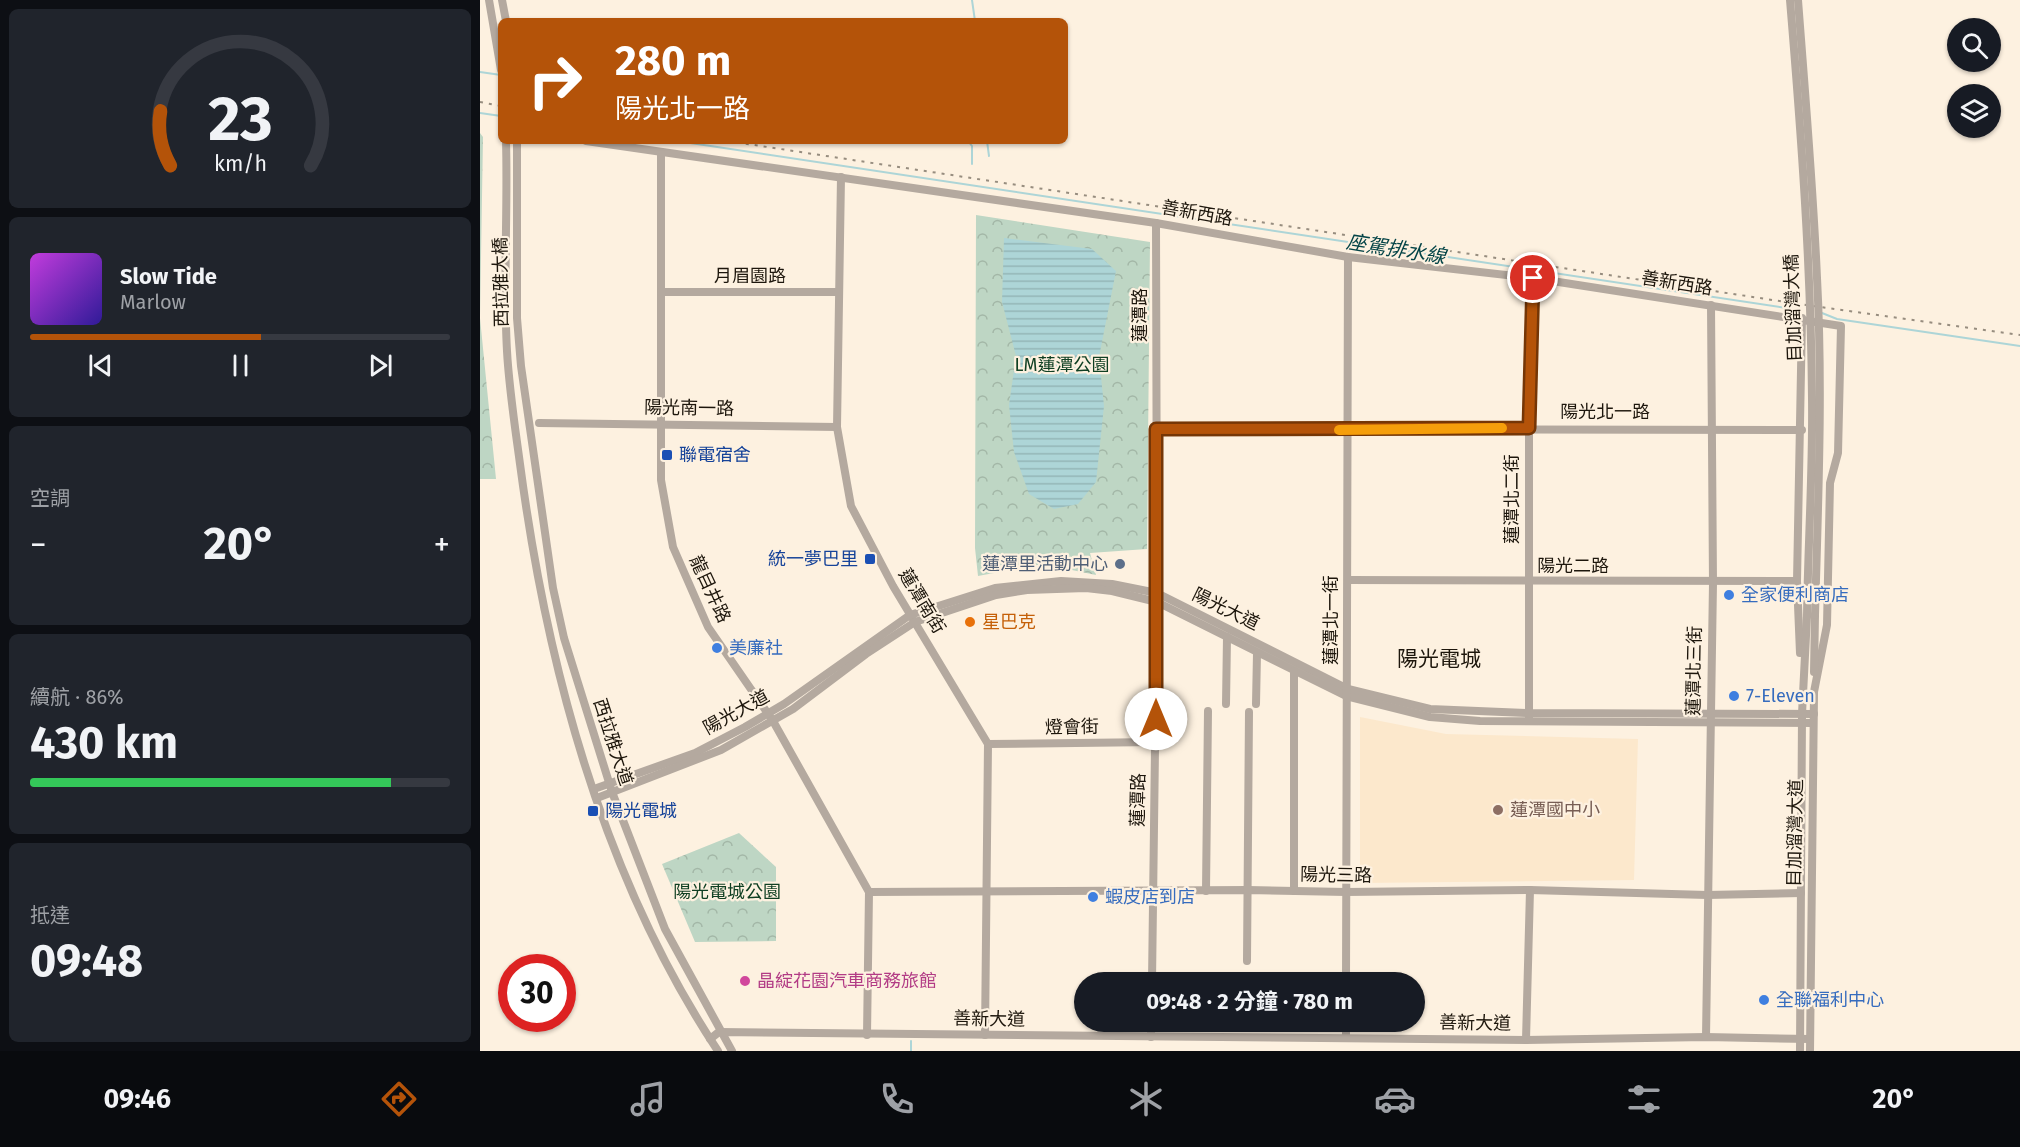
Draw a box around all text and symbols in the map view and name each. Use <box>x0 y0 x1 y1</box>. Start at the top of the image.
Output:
map controls <box>1947 18 2001 138</box>
button: search <box>1947 18 2001 72</box>
text: 280 m <box>615 36 731 86</box>
icon: right <box>516 42 594 120</box>
text: 23 <box>208 82 272 157</box>
button: layers <box>1947 84 2001 138</box>
text: 陽光北一路 <box>615 93 750 125</box>
text: km/h <box>213 151 267 177</box>
street label: 善新西路 <box>1160 196 1234 230</box>
water label: 座駕排水線 <box>1345 229 1449 269</box>
street label: 西拉雅大橋 <box>489 237 513 327</box>
pin <box>1507 252 1558 303</box>
street label: 目加溜灣大橋 <box>1780 254 1806 362</box>
icon: arrive <box>1516 261 1549 294</box>
text: Slow Tide <box>120 263 217 290</box>
street label: 月眉園路 <box>714 265 786 287</box>
street label: 善新西路 <box>1640 267 1714 299</box>
street label: 蓮潭路 <box>1129 288 1151 342</box>
text: Marlow <box>120 290 186 314</box>
icon: previous <box>84 349 117 382</box>
icon: pause <box>224 349 257 382</box>
icon: next <box>364 349 397 382</box>
park label: LM蓮潭公園 <box>1015 354 1109 376</box>
street label: 陽光南一路 <box>644 396 734 420</box>
street label: 陽光北一路 <box>1560 401 1650 423</box>
place label: 聯電宿舍 <box>679 444 751 466</box>
marker: 聯電宿舍 <box>660 448 674 462</box>
street label: 蓮潭北二街 <box>1501 454 1523 544</box>
text: 空調 <box>30 486 70 510</box>
text: 20° <box>203 517 277 571</box>
text: − <box>30 525 47 565</box>
text: + <box>434 525 450 565</box>
place label: 統一夢巴里 <box>768 548 858 570</box>
street label: 龍目井路 <box>685 552 735 626</box>
marker: 統一夢巴里 <box>863 552 877 566</box>
place label: 蓮潭里活動中心 <box>982 553 1108 575</box>
street label: 陽光二路 <box>1537 555 1609 577</box>
marker: 蓮潭里活動中心 <box>1113 557 1127 571</box>
street label: 蓮潭南街 <box>894 564 950 638</box>
street label: 蓮潭北一街 <box>1320 575 1342 665</box>
street label: 陽光大道 <box>1189 583 1263 635</box>
place label: 全家便利商店 <box>1741 584 1849 606</box>
marker: 全家便利商店 <box>1722 588 1736 602</box>
place label: 星巴克 <box>982 611 1036 633</box>
marker: 星巴克 <box>963 615 977 629</box>
street label: 蓮潭北三街 <box>1682 626 1706 716</box>
place label: 美廉社 <box>729 637 783 659</box>
marker: 美廉社 <box>710 641 724 655</box>
district label: 陽光電城 <box>1397 646 1481 672</box>
text: 續航 · 86% <box>30 685 124 709</box>
street label: 陽光大道 <box>699 685 773 739</box>
place label: 7-Eleven <box>1746 685 1815 707</box>
position arrow <box>1124 687 1188 751</box>
marker: 7-Eleven <box>1727 689 1741 703</box>
street label: 西拉雅大道 <box>589 696 637 788</box>
text: 430 km <box>30 716 178 770</box>
street label: 燈會街 <box>1045 716 1099 738</box>
street label: 蓮潭路 <box>1127 773 1149 827</box>
street label: 目加溜灣大道 <box>1783 779 1807 887</box>
place label: 蓮潭國中小 <box>1510 799 1600 821</box>
place label: 陽光電城 <box>605 800 677 822</box>
marker: 蓮潭國中小 <box>1491 803 1505 817</box>
marker: 陽光電城 <box>586 804 600 818</box>
street label: 陽光三路 <box>1300 863 1372 887</box>
park label: 陽光電城公園 <box>673 881 781 903</box>
place label: 蝦皮店到店 <box>1105 886 1195 908</box>
marker: 蝦皮店到店 <box>1086 890 1100 904</box>
text: 抵達 <box>30 903 70 927</box>
text: 09:48 <box>30 934 143 988</box>
speed limit sign: 30 <box>498 954 576 1032</box>
place label: 晶綻花園汽車商務旅館 <box>757 970 937 992</box>
marker: 晶綻花園汽車商務旅館 <box>738 974 752 988</box>
text: 09:48 · 2 分鐘 · 780 m <box>1146 988 1353 1015</box>
place label: 全聯福利中心 <box>1776 989 1884 1011</box>
marker: 全聯福利中心 <box>1757 993 1771 1007</box>
street label: 善新大道 <box>953 1007 1025 1031</box>
street label: 善新大道 <box>1439 1011 1511 1035</box>
icon: directions <box>378 1078 420 1120</box>
icon: music <box>627 1078 669 1120</box>
icon: phone <box>876 1078 918 1120</box>
icon: climate <box>1125 1078 1167 1120</box>
icon: car <box>1374 1078 1416 1120</box>
icon: filters <box>1623 1078 1665 1120</box>
text: 09:46 <box>104 1083 171 1115</box>
text: 20° <box>1873 1083 1916 1115</box>

